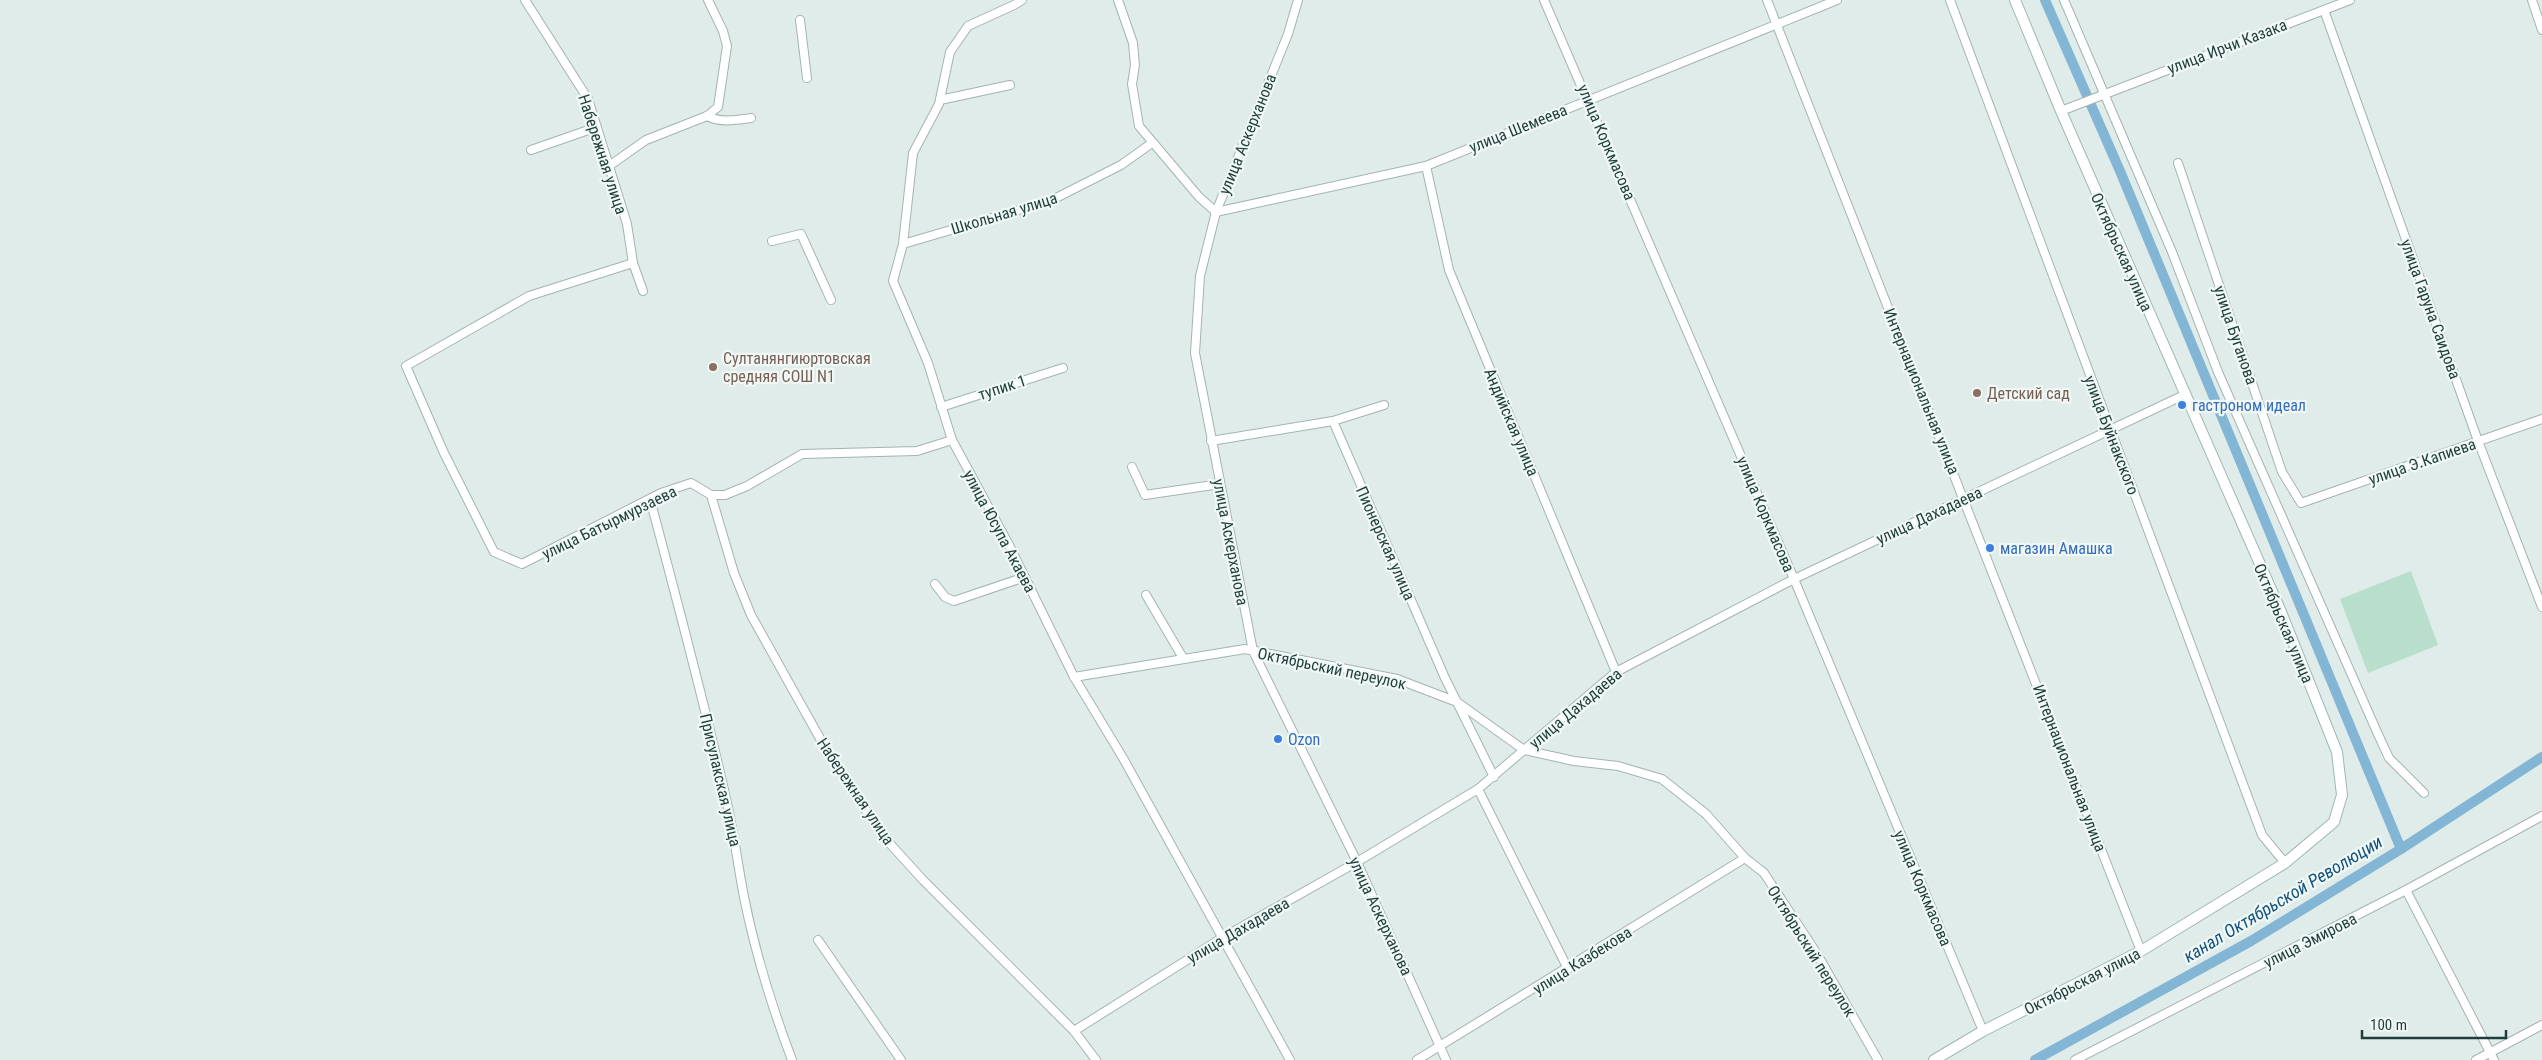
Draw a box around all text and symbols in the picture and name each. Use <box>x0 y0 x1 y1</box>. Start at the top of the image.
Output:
street label: улица Ирчи Казака <box>2165 15 2290 78</box>
street label: улица Аскерханова <box>1215 71 1280 197</box>
street label: улица Коркмасова <box>1574 81 1639 203</box>
street label: Набережная улица <box>574 92 631 216</box>
street label: улица Шемеева <box>1466 100 1570 157</box>
street label: Школьная улица <box>949 188 1060 239</box>
street label: Октябрьская улица <box>2087 190 2156 314</box>
street label: улица Гаруна Саидова <box>2396 237 2465 382</box>
street label: улица Буганова <box>2210 283 2261 387</box>
street label: Интернациональная улица <box>1879 305 1964 477</box>
place label: Султанянгиюртовская средняя СОШ N1 <box>723 349 871 386</box>
marker: Султанянгиюртовская средняя СОШ N1 <box>707 361 719 373</box>
street label: Андийская улица <box>1480 366 1543 479</box>
street label: тупик 1 <box>976 371 1028 404</box>
street label: улица Буйнакского <box>2080 373 2143 497</box>
place label: Детский сад <box>1987 384 2070 403</box>
marker: Детский сад <box>1971 387 1983 399</box>
place label: гастроном идеал <box>2192 396 2306 415</box>
marker: гастроном идеал <box>2176 399 2188 411</box>
street label: улица Э.Капиева <box>2366 434 2478 489</box>
street label: улица Коркмасова <box>1733 453 1798 575</box>
street label: улица Юсупа Акаева <box>959 467 1040 596</box>
street label: улица Аскерханова <box>1209 477 1252 607</box>
street label: улица Батырмурзаева <box>539 482 680 563</box>
street label: Пионерская улица <box>1352 483 1419 603</box>
street label: улица Дахадаева <box>1873 483 1985 548</box>
place label: магазин Амашка <box>2000 539 2113 558</box>
marker: магазин Амашка <box>1984 542 1996 554</box>
street label: Октябрьская улица <box>2250 561 2317 686</box>
street label: Октябрьский переулок <box>1256 643 1408 694</box>
street label: улица Дахадаева <box>1525 664 1625 753</box>
street label: Интернациональная улица <box>2029 682 2110 854</box>
street label: Присулакская улица <box>696 712 745 848</box>
place label: Ozon <box>1288 730 1320 749</box>
marker: Ozon <box>1272 733 1284 745</box>
street label: Набережная улица <box>813 734 898 848</box>
street label: улица Коркмасова <box>1890 827 1955 949</box>
water label: канал Октябрьской Революции <box>2179 831 2386 966</box>
street label: улица Аскерханова <box>1345 854 1416 978</box>
street label: Октябрьский переулок <box>1763 882 1860 1021</box>
street label: улица Дахадаева <box>1184 894 1293 967</box>
street label: улица Эмирова <box>2260 909 2360 972</box>
street label: улица Казбекова <box>1529 923 1635 998</box>
street label: Октябрьская улица <box>2021 944 2143 1019</box>
scale bar <box>2362 1008 2506 1040</box>
text: 100 m <box>2370 1016 2407 1034</box>

